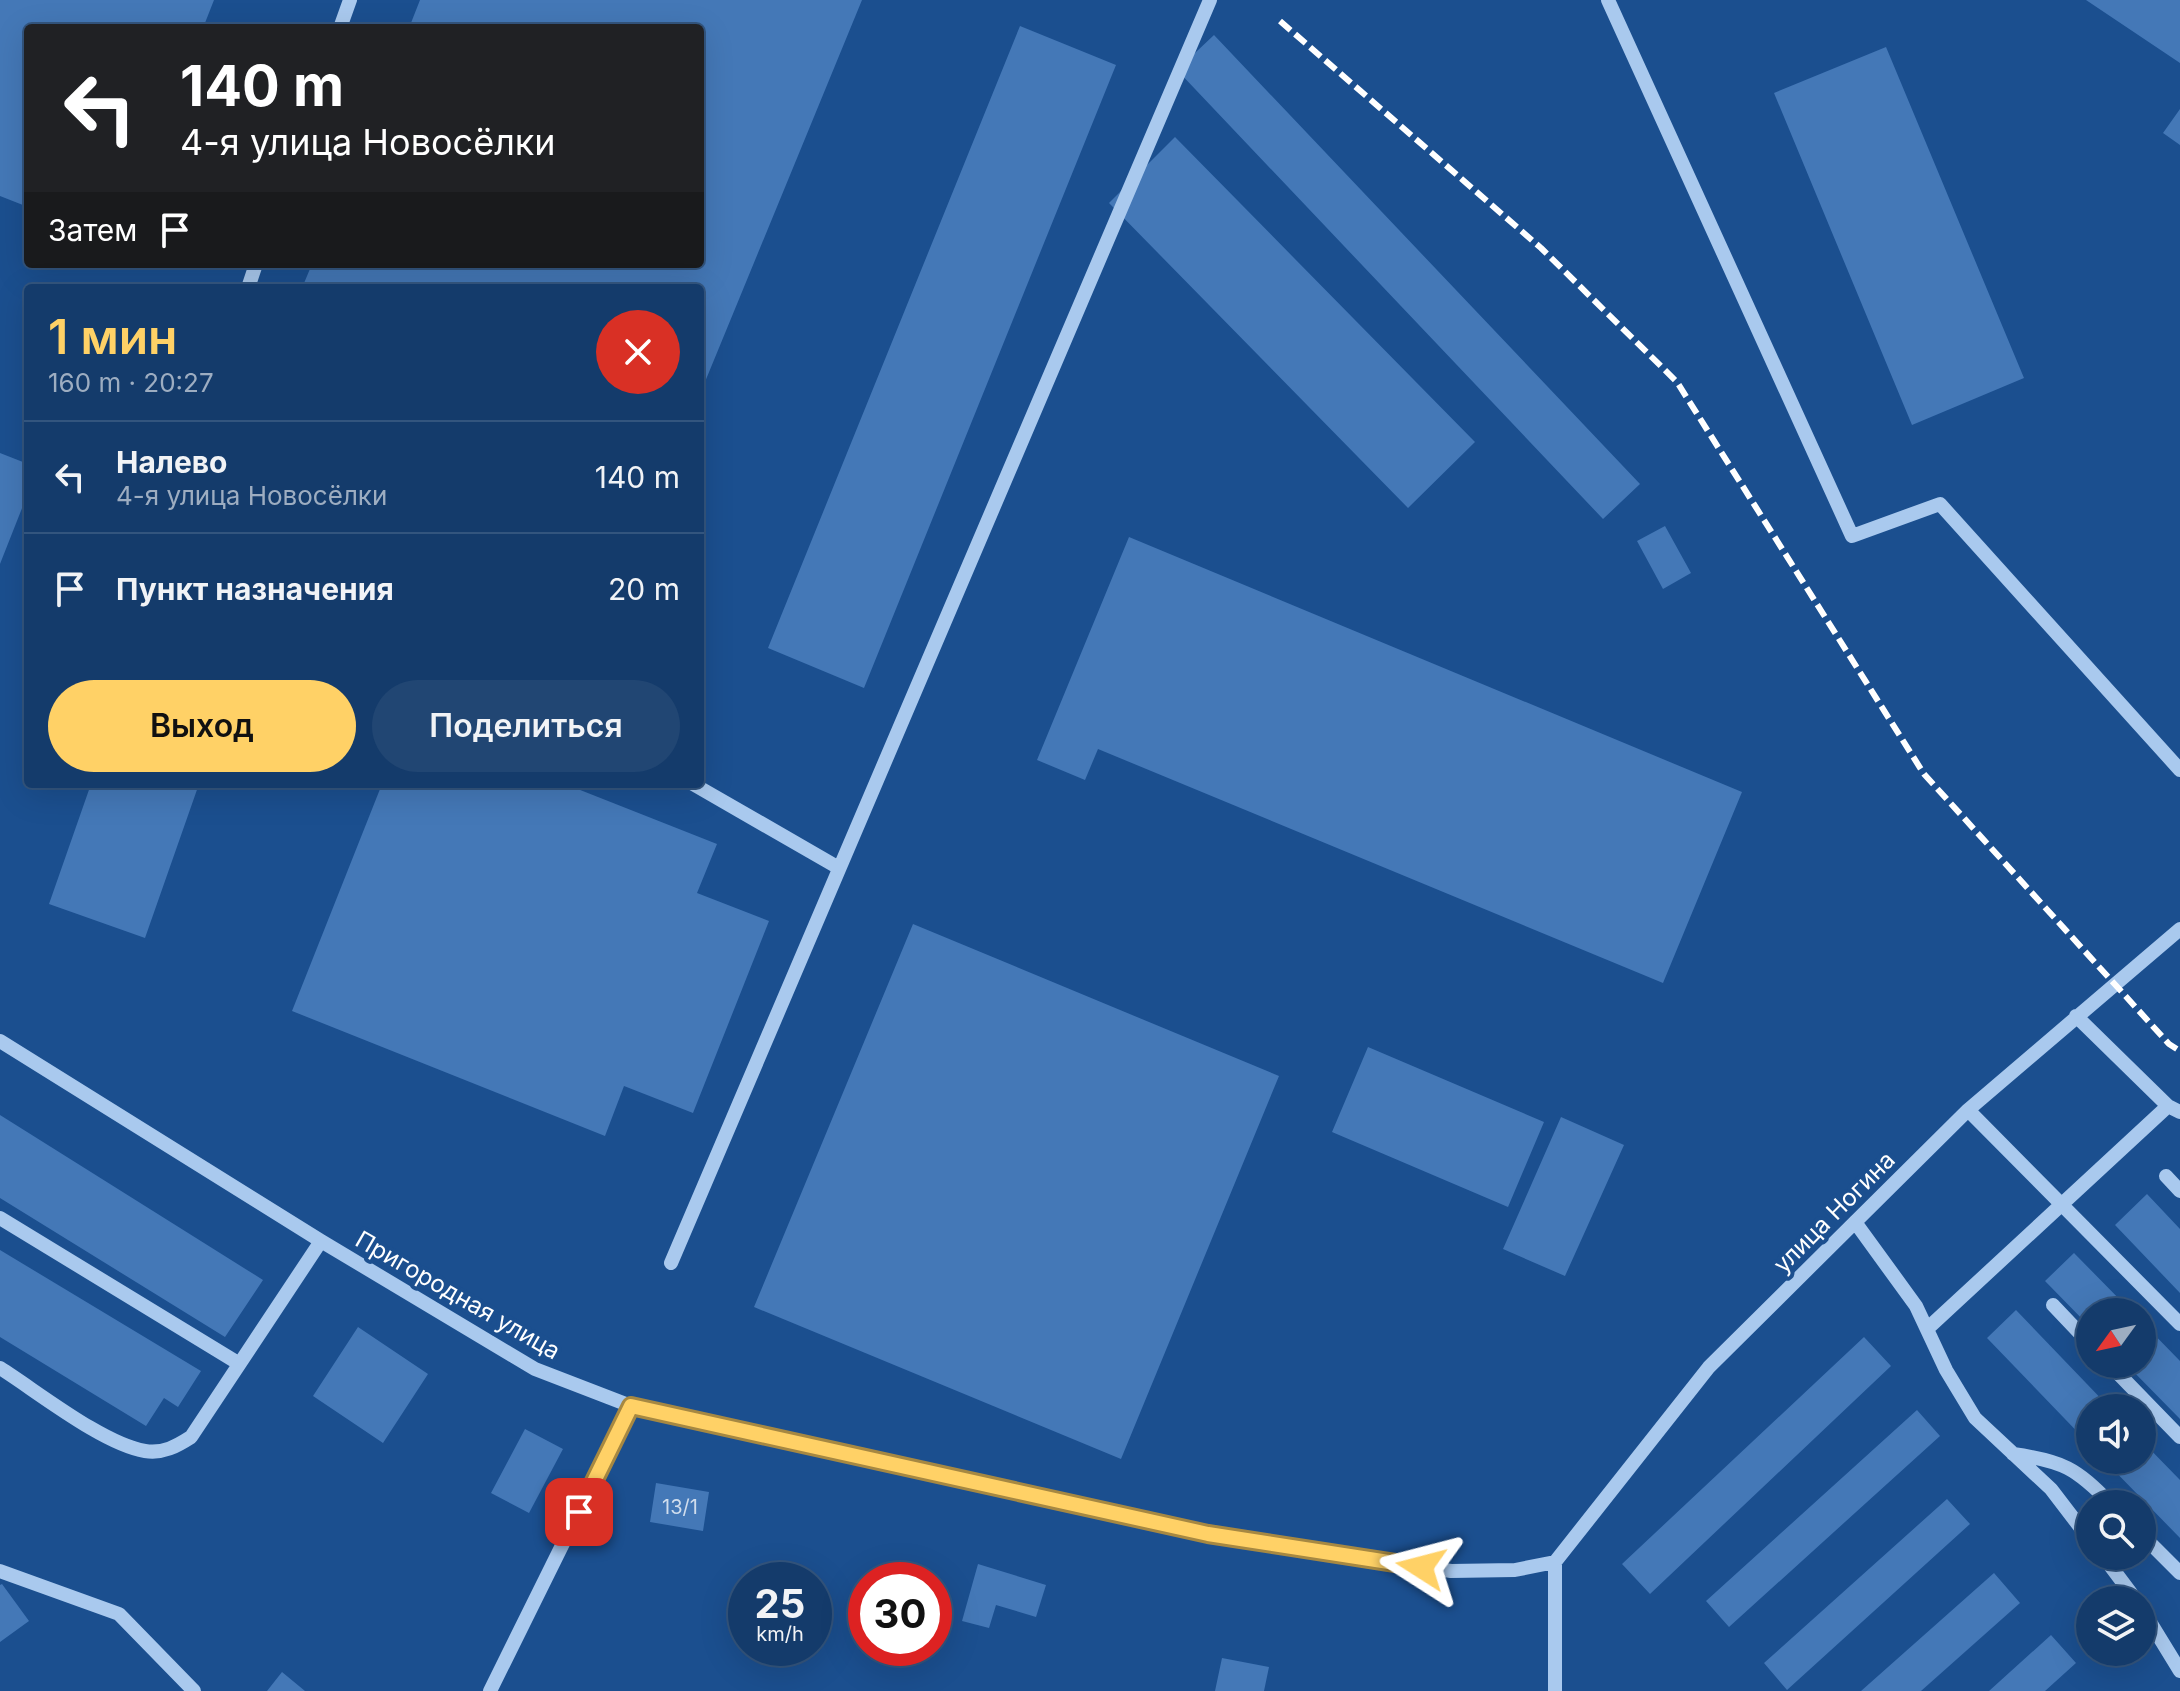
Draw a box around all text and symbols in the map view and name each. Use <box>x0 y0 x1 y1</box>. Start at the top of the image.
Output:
text: 140 m <box>180 52 344 120</box>
icon: left <box>48 56 152 160</box>
text: 4-я улица Новосёлки <box>180 120 556 164</box>
icon: arrive <box>153 208 197 252</box>
text: Затем <box>48 212 137 248</box>
text: 1 мин <box>48 307 177 366</box>
button: close <box>596 310 680 394</box>
text: 160 m · 20:27 <box>48 367 214 398</box>
text: Налево <box>116 444 228 480</box>
icon: left <box>48 455 92 499</box>
text: 140 m <box>595 459 680 495</box>
text: 4-я улица Новосёлки <box>116 480 387 511</box>
icon: arrive <box>48 567 92 611</box>
text: Пункт назначения <box>116 571 394 607</box>
text: 20 m <box>608 571 680 607</box>
button: Выход <box>48 680 356 772</box>
button: Поделиться <box>372 680 680 772</box>
street label: улица Ногина <box>1767 1145 1901 1279</box>
street label: Пригородная улица <box>351 1225 565 1365</box>
north arrow <box>2076 1298 2156 1378</box>
map controls <box>2076 1298 2156 1666</box>
button: sound <box>2076 1394 2156 1474</box>
pin <box>545 1478 613 1546</box>
icon: arrive <box>557 1490 601 1534</box>
button: search <box>2076 1490 2156 1570</box>
house number: 13/1 <box>662 1495 698 1519</box>
position arrow <box>1379 1525 1463 1609</box>
speed limit sign: 30 <box>848 1562 952 1666</box>
text: 25 <box>755 1579 805 1628</box>
button: layers <box>2076 1586 2156 1666</box>
text: km/h <box>756 1622 804 1646</box>

